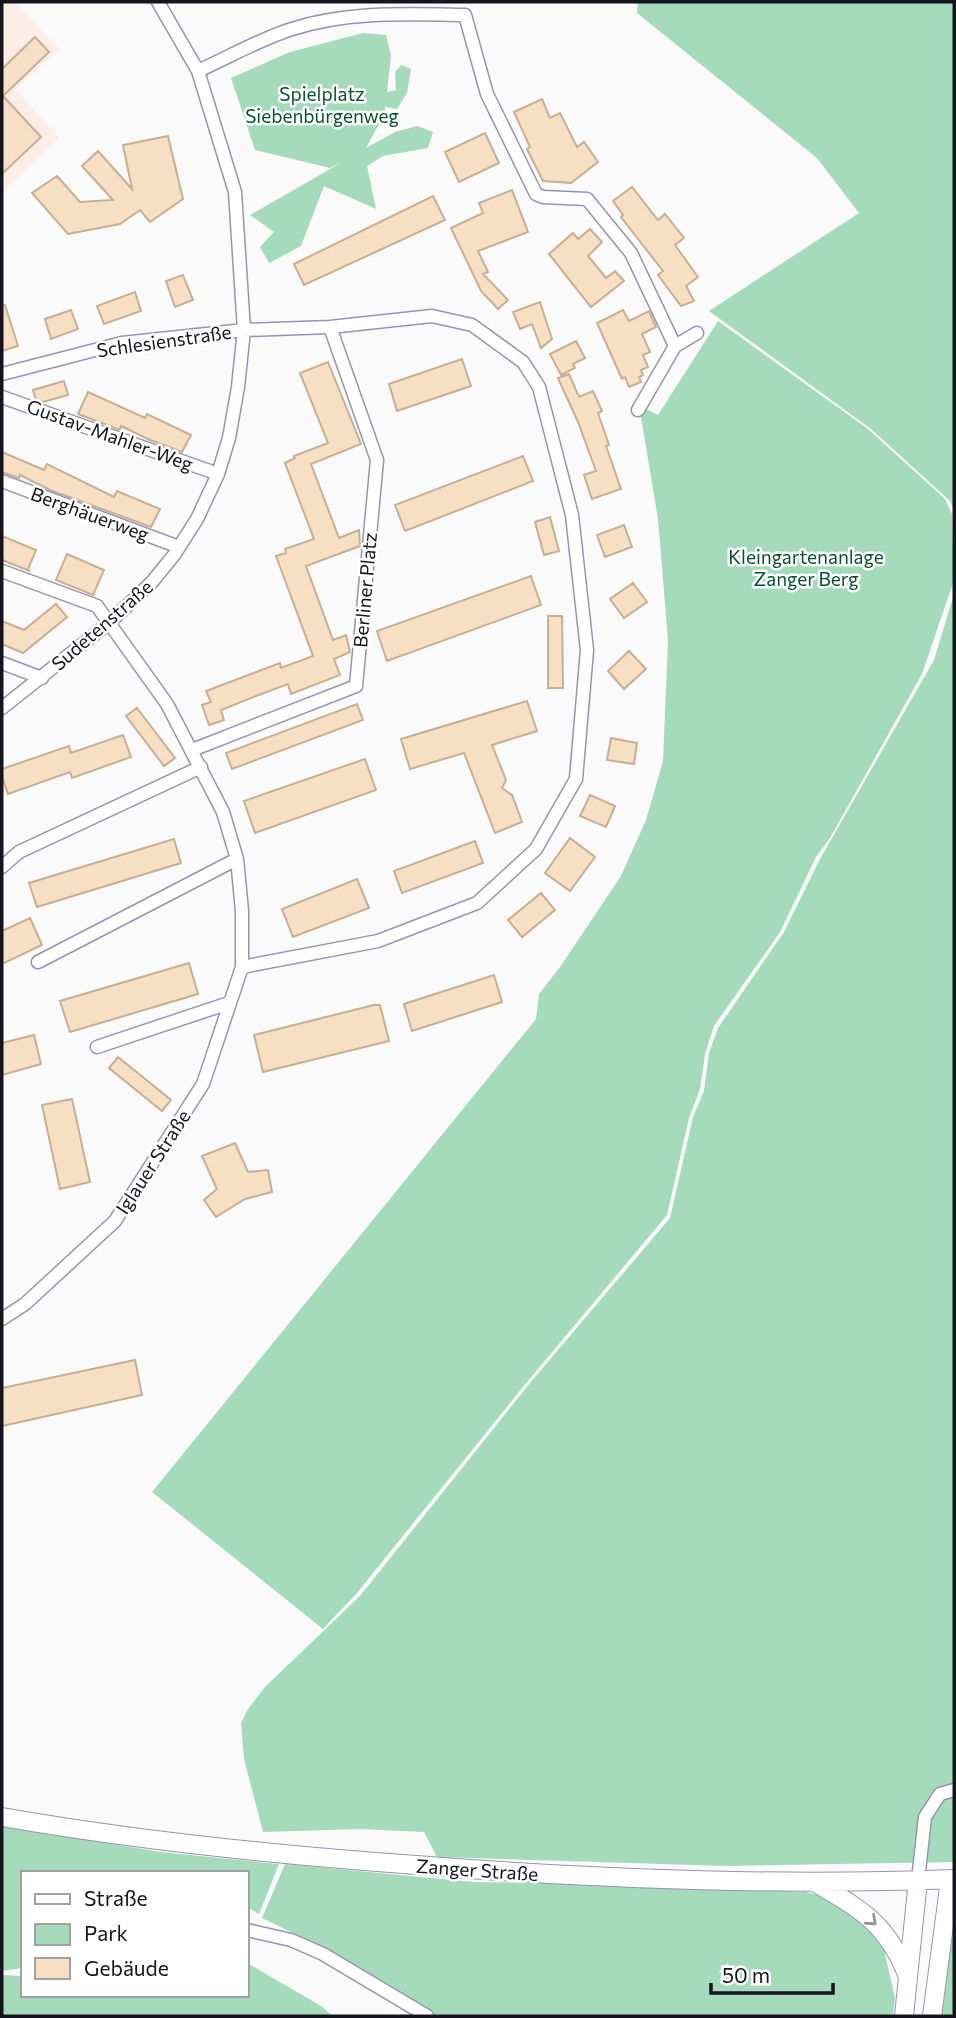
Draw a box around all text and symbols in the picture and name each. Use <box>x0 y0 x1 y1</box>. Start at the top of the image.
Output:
park label: Spielplatz Siebenbürgenweg <box>245 82 399 127</box>
street label: Schlesienstraße <box>95 320 233 361</box>
street label: Gustav-Mahler-Weg <box>24 394 196 475</box>
street label: Berghäuerweg <box>28 481 153 546</box>
street label: Berliner Platz <box>348 531 381 649</box>
park label: Kleingartenanlage Zanger Berg <box>728 545 884 590</box>
street label: Sudetenstraße <box>46 574 157 675</box>
street label: Iglauer Straße <box>110 1105 195 1218</box>
street label: Zanger Straße <box>415 1854 539 1885</box>
legend <box>21 1871 248 1997</box>
text: Straße <box>84 1885 148 1910</box>
one-way arrow <box>864 1912 877 1925</box>
text: Park <box>84 1920 128 1945</box>
scale bar <box>711 1952 834 1996</box>
text: Gebäude <box>84 1955 169 1980</box>
text: 50 m <box>722 1962 770 1987</box>

